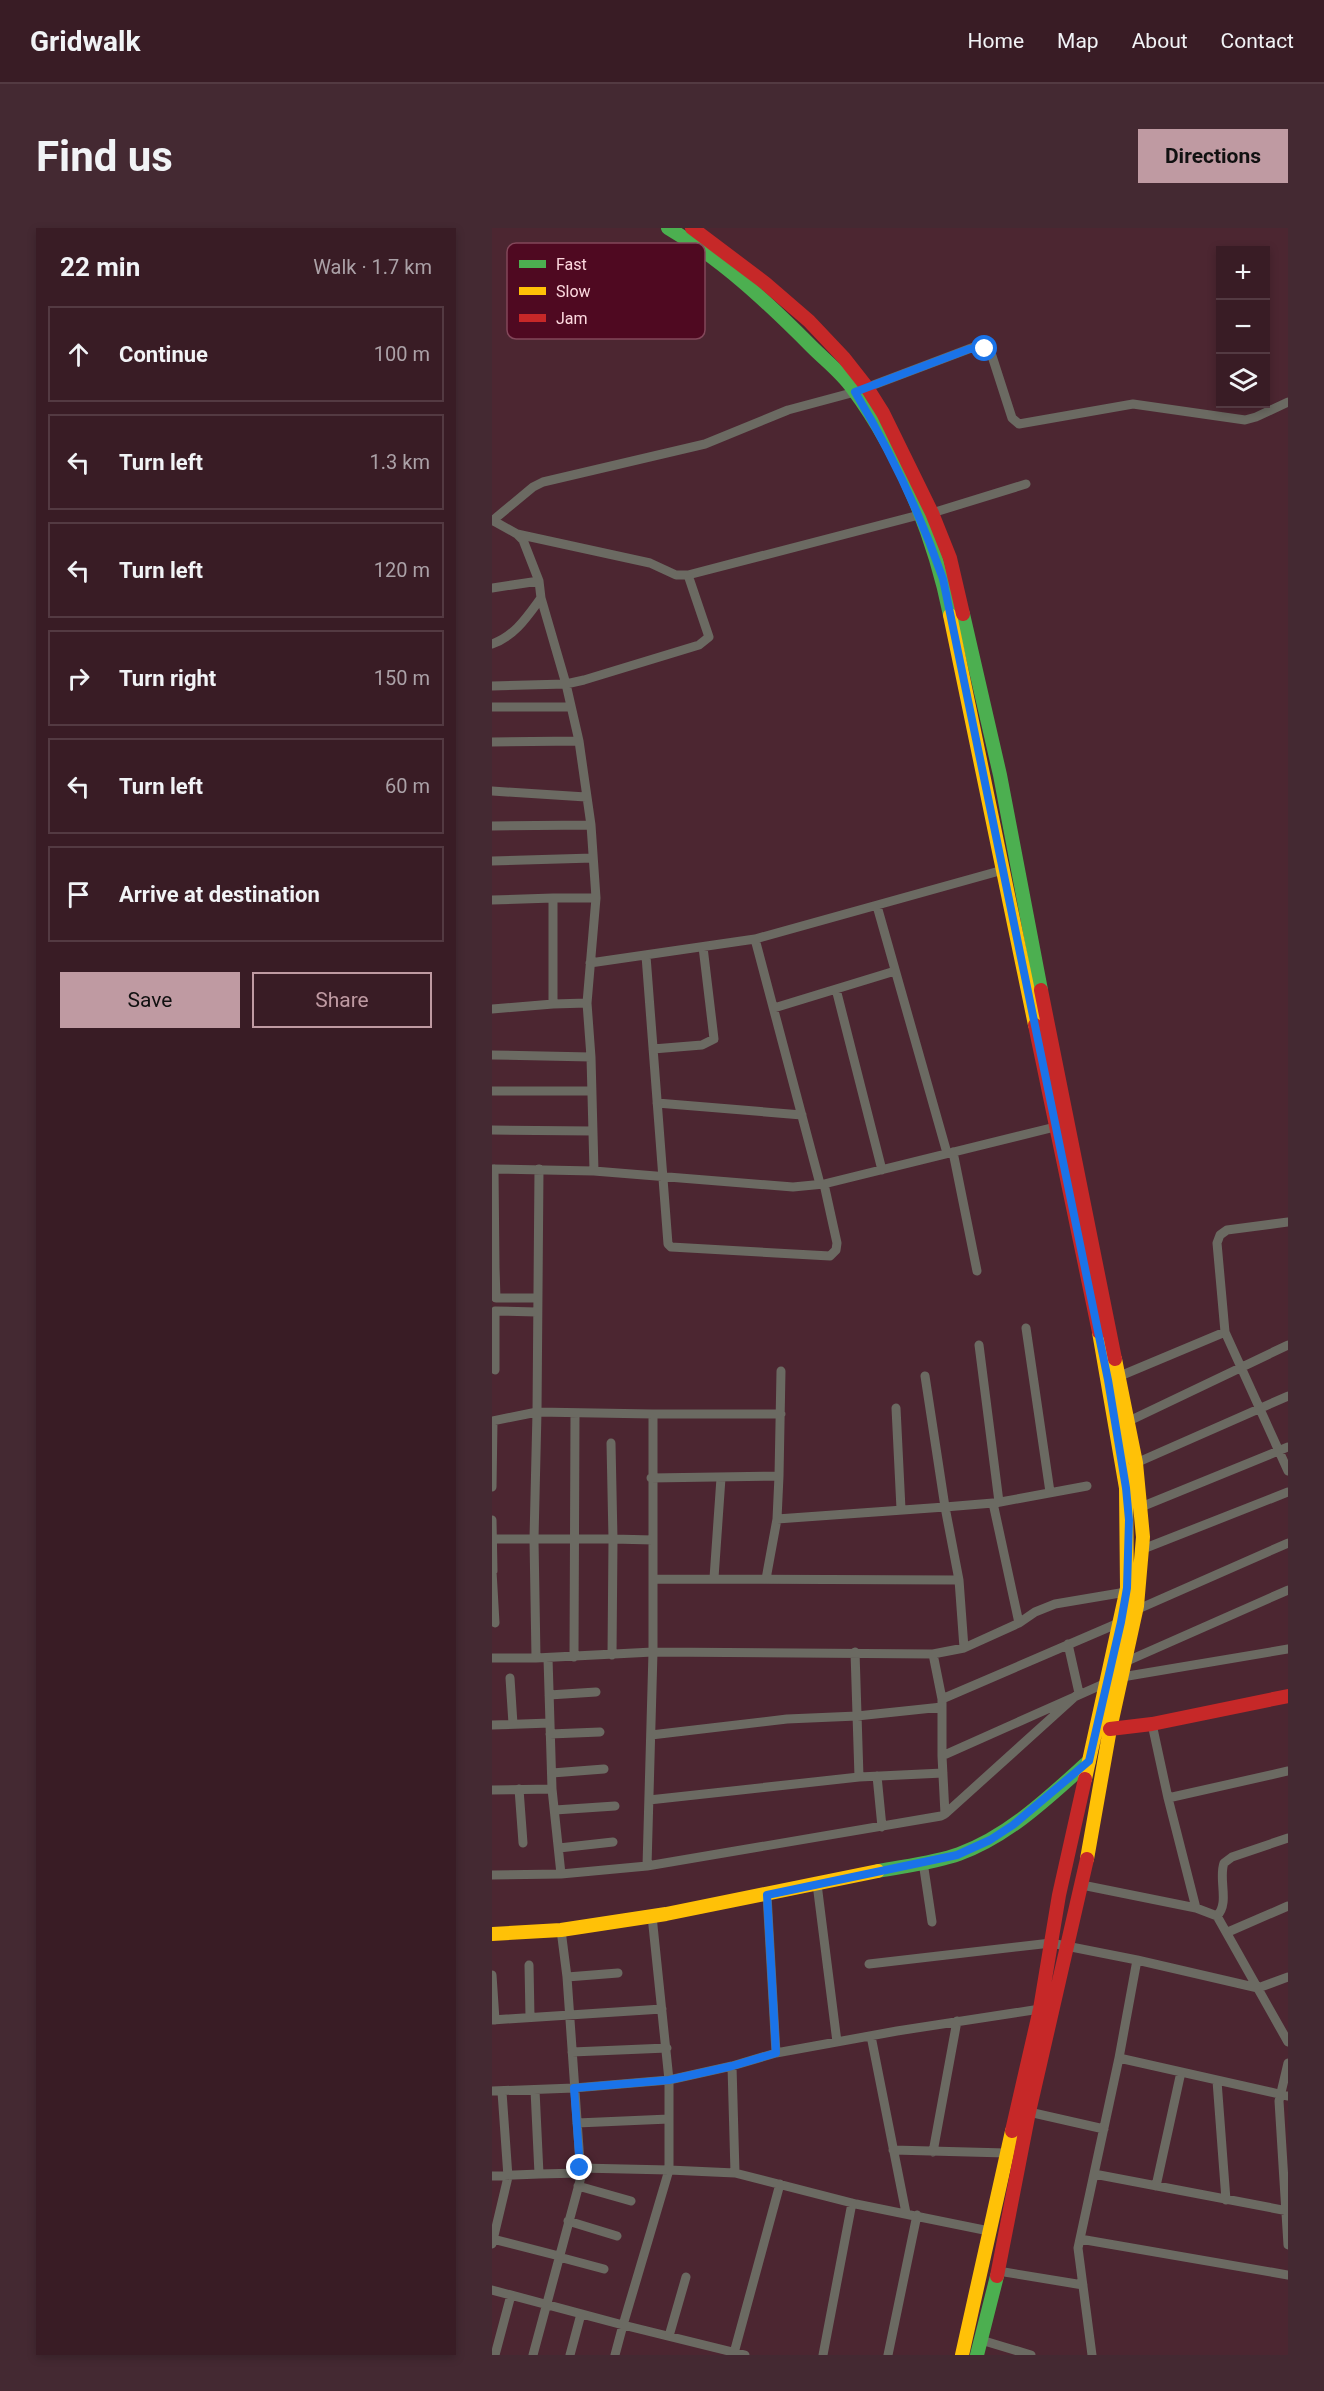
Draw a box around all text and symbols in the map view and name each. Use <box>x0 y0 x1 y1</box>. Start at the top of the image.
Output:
text: Gridwalk <box>30 25 140 58</box>
text: Home <box>968 29 1024 53</box>
text: Map <box>1057 29 1099 53</box>
text: About <box>1132 29 1188 53</box>
text: Contact <box>1221 29 1294 53</box>
button: Directions <box>1138 129 1288 183</box>
text: Find us <box>36 132 173 181</box>
legend <box>507 243 705 339</box>
map controls <box>1216 246 1270 408</box>
button: + <box>1216 246 1270 300</box>
text: 22 min <box>60 252 140 282</box>
text: Walk · 1.7 km <box>313 255 432 279</box>
text: Fast <box>556 255 587 274</box>
text: Slow <box>556 282 591 301</box>
button: − <box>1216 300 1270 354</box>
text: Jam <box>556 309 588 328</box>
route start <box>971 335 997 361</box>
icon: ahead <box>62 338 95 371</box>
text: Continue <box>119 342 208 367</box>
text: 100 m <box>374 342 430 366</box>
button: layers <box>1216 354 1270 408</box>
icon: left <box>62 446 95 479</box>
text: Turn left <box>119 450 203 475</box>
text: 1.3 km <box>370 450 430 474</box>
icon: left <box>62 554 95 587</box>
text: Turn left <box>119 558 203 583</box>
text: 120 m <box>374 558 430 582</box>
icon: right <box>62 662 95 695</box>
text: Turn right <box>119 666 216 691</box>
text: 150 m <box>374 666 430 690</box>
icon: left <box>62 770 95 803</box>
text: Turn left <box>119 774 203 799</box>
text: 60 m <box>385 774 430 798</box>
icon: arrive <box>62 878 95 911</box>
text: Arrive at destination <box>119 882 320 907</box>
button: Save <box>60 972 240 1028</box>
button: Share <box>252 972 432 1028</box>
route end <box>566 2154 592 2180</box>

